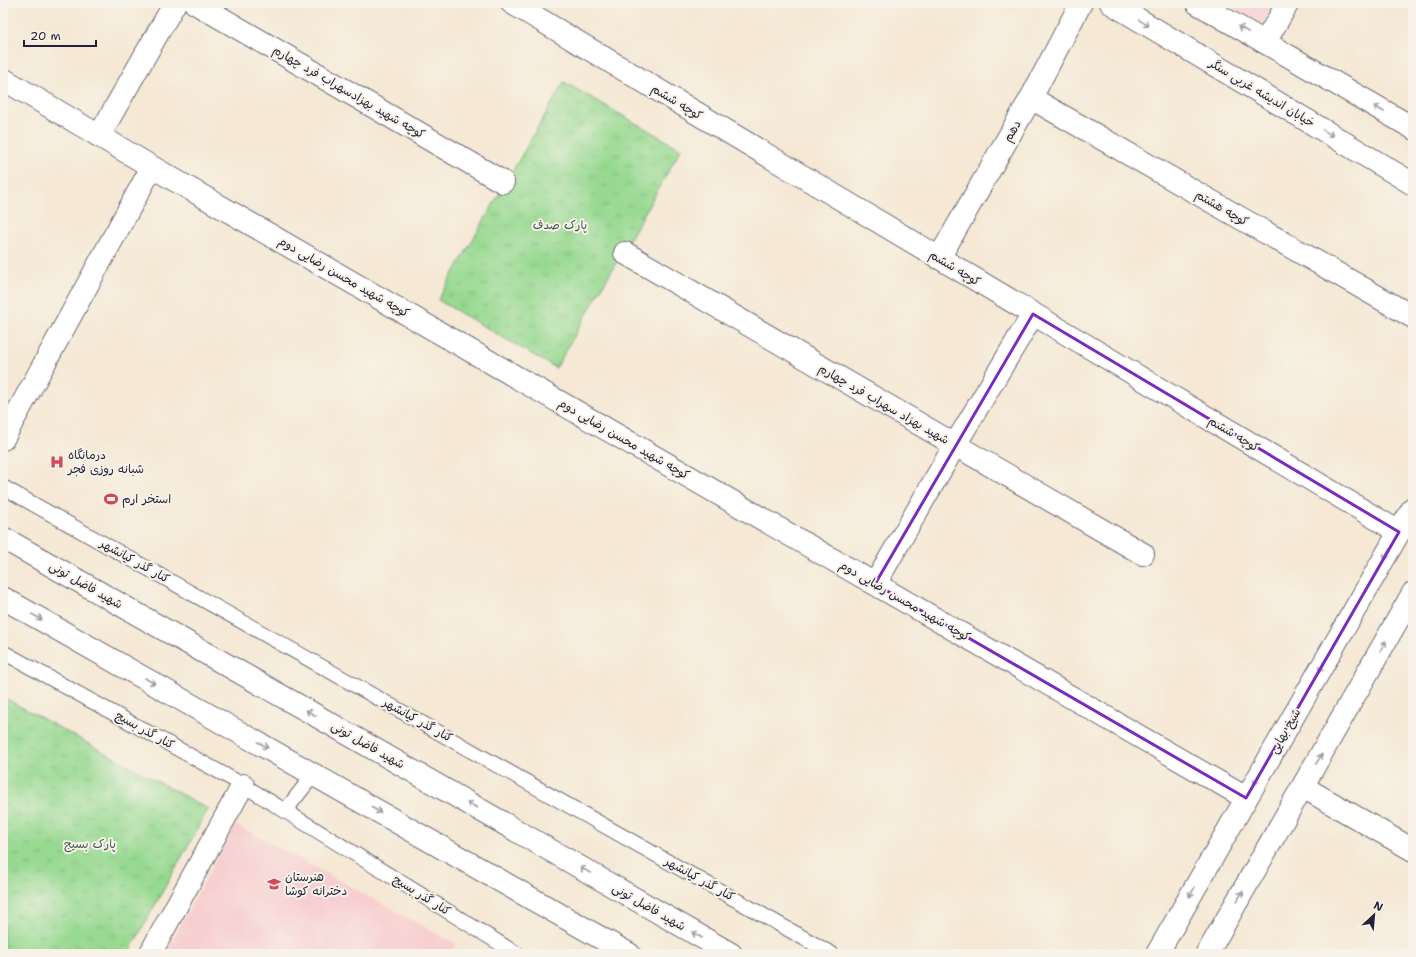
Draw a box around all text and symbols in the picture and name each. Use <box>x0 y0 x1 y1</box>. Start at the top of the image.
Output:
one-way arrow <box>1138 19 1149 27</box>
scale bar <box>24 22 96 48</box>
one-way arrow <box>1237 25 1249 33</box>
text: 20 m <box>30 28 61 44</box>
street label: کوچه شهید بهزادسهراب فرد چهارم <box>269 42 428 143</box>
street label: خیابان اندیشه غربی سنگر <box>1205 55 1318 131</box>
street label: کوچه ششم <box>648 80 706 124</box>
one-way arrow <box>1373 104 1385 112</box>
street label: دهم <box>999 117 1025 145</box>
one-way arrow <box>1322 129 1334 137</box>
street label: کوچه هشتم <box>1192 186 1252 231</box>
park label: پارک صدف <box>533 217 587 233</box>
street label: کوچه شهید محسن رضایی دوم <box>275 233 412 322</box>
street label: کوچه ششم <box>926 246 984 290</box>
street label: شهید بهزاد سهراب فرد چهارم <box>815 360 952 449</box>
street label: کوچه شهید محسن رضایی دوم <box>555 395 692 484</box>
street label: کوچه ششم <box>1205 412 1263 456</box>
place label: درمانگاه شبانه روزی فجر <box>67 447 144 477</box>
hospital icon: درمانگاه شبانه روزی فجر <box>49 454 65 470</box>
sports icon: استخر ارم <box>103 491 119 507</box>
place label: استخر ارم <box>122 491 171 508</box>
street label: کنار گذر کیانشهر <box>96 535 173 587</box>
one-way arrow <box>1382 547 1390 559</box>
street label: کوچه شهید محسن رضایی دوم <box>836 557 973 646</box>
street label: شهید فاضل تونی <box>46 558 126 612</box>
one-way arrow <box>31 614 43 622</box>
one-way arrow <box>1380 640 1387 652</box>
one-way arrow <box>1317 660 1325 672</box>
one-way arrow <box>144 678 156 686</box>
street label: کنار گذر کیانشهر <box>379 694 456 746</box>
street label: شیخ بهایی <box>1266 705 1305 757</box>
street label: کنار گذر بسیج <box>112 707 177 754</box>
one-way arrow <box>305 708 317 716</box>
street label: شهید فاضل تونی <box>328 718 408 772</box>
one-way arrow <box>257 742 269 750</box>
one-way arrow <box>1315 753 1323 765</box>
one-way arrow <box>1253 773 1261 785</box>
one-way arrow <box>466 801 478 809</box>
one-way arrow <box>370 806 382 814</box>
park label: پارک بسیج <box>64 836 116 853</box>
street label: کنار گذر کیانشهر <box>661 853 738 905</box>
one-way arrow <box>579 865 591 873</box>
place label: هنرستان دخترانه کوشا <box>285 869 347 899</box>
street label: کنار گذر بسیج <box>390 871 454 920</box>
school or university icon: هنرستان دخترانه کوشا <box>266 876 282 892</box>
street label: شهید فاضل تونی <box>609 880 689 934</box>
one-way arrow <box>1188 886 1196 898</box>
one-way arrow <box>1237 890 1245 902</box>
north arrow <box>1354 895 1394 935</box>
text: N <box>1371 898 1386 915</box>
one-way arrow <box>692 930 704 938</box>

